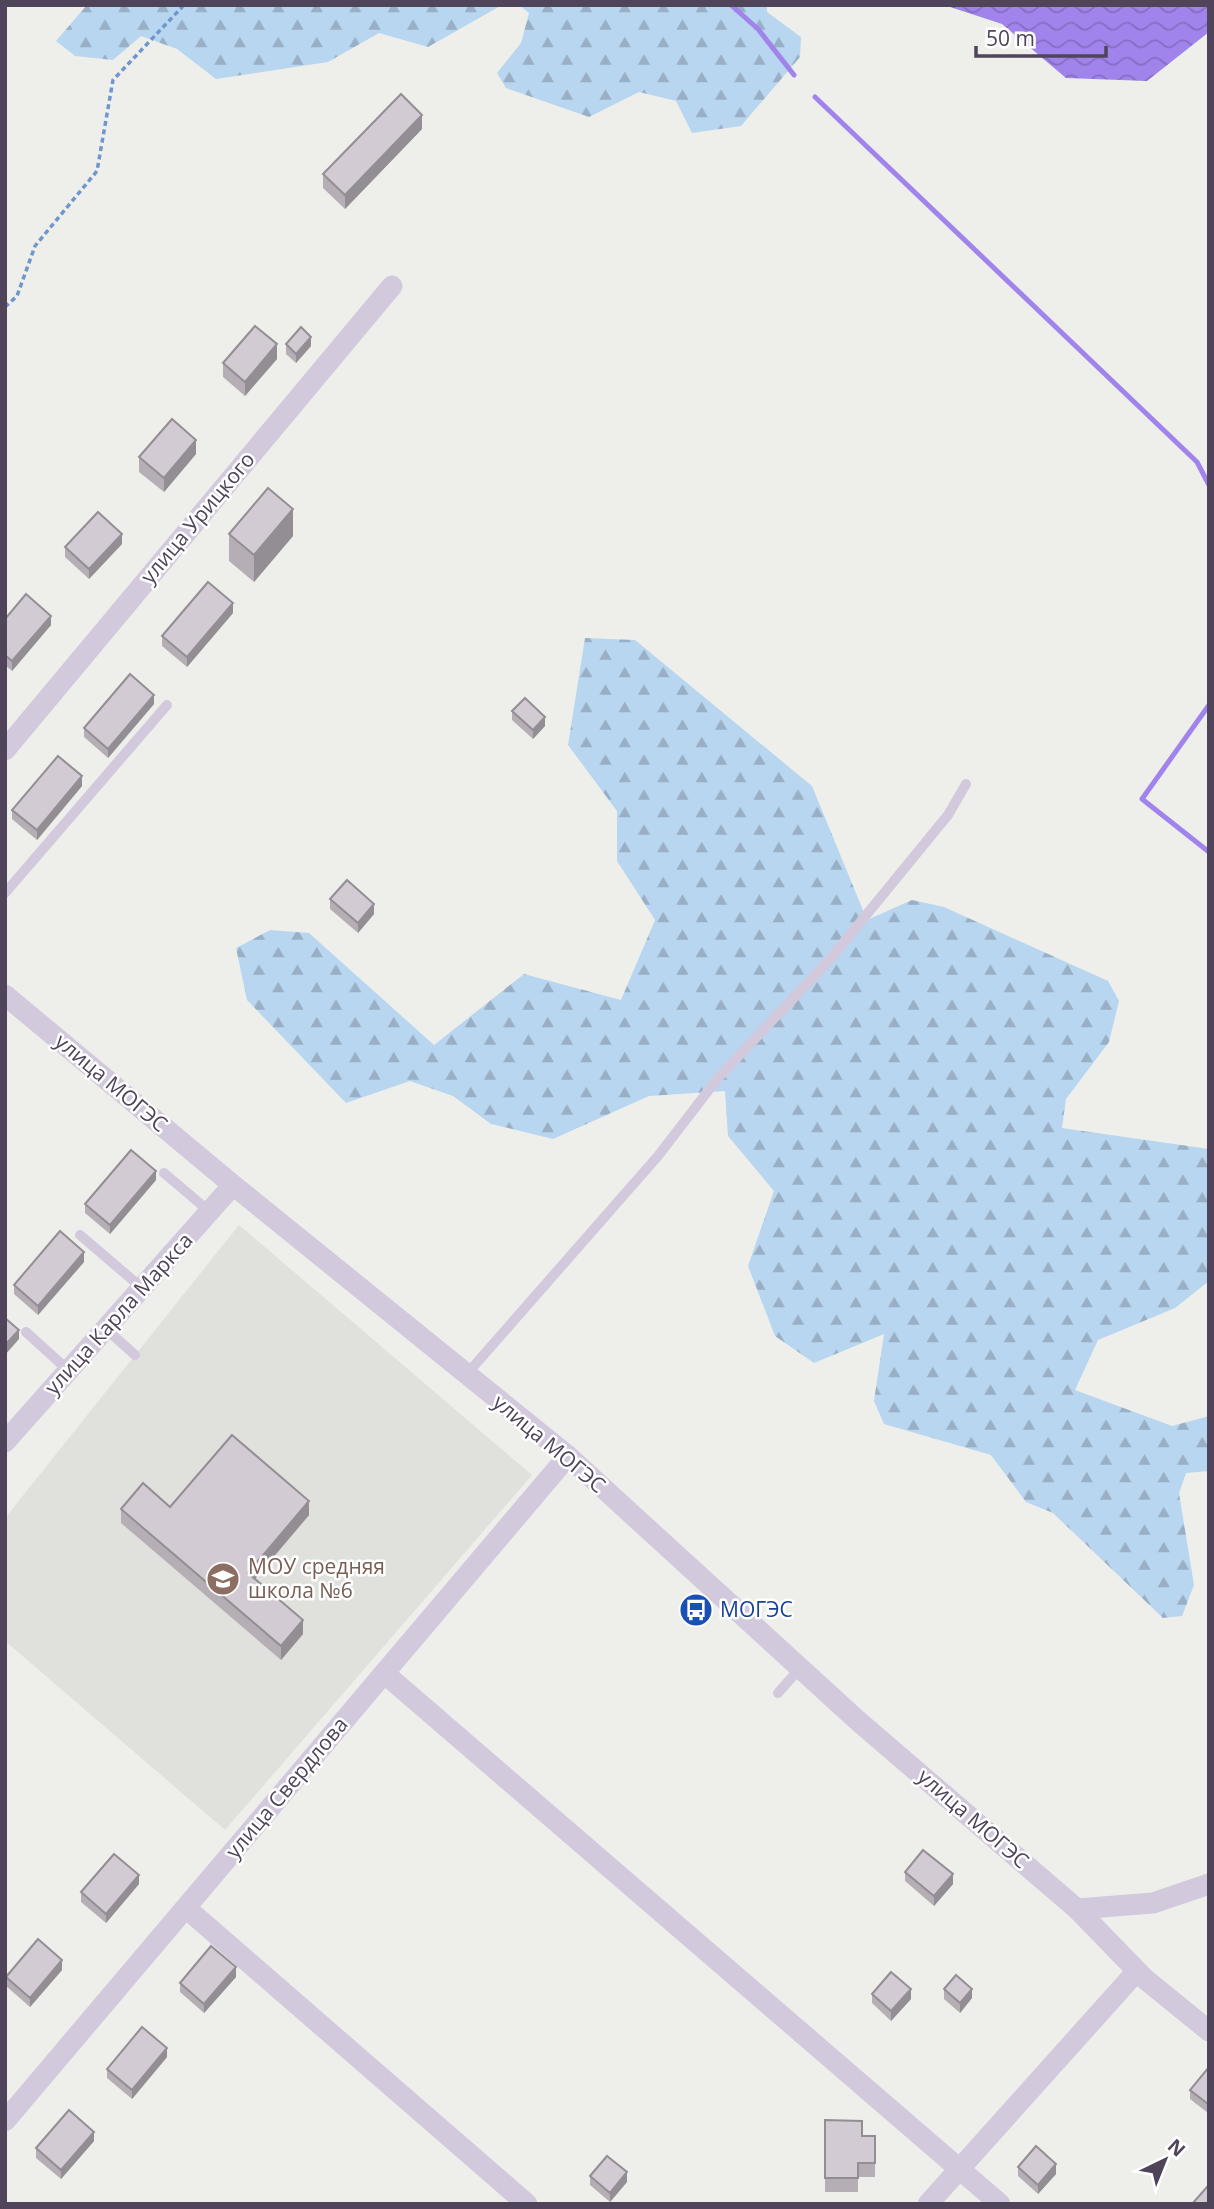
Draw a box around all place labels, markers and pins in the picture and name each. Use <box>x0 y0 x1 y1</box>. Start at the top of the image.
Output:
place label: МОУ средняя школа №6 <box>248 1552 385 1604</box>
school or university icon: МОУ средняя школа №6 <box>204 1560 242 1598</box>
bus stop icon: МОГЭС <box>677 1591 715 1629</box>
place label: МОГЭС <box>720 1595 793 1623</box>

